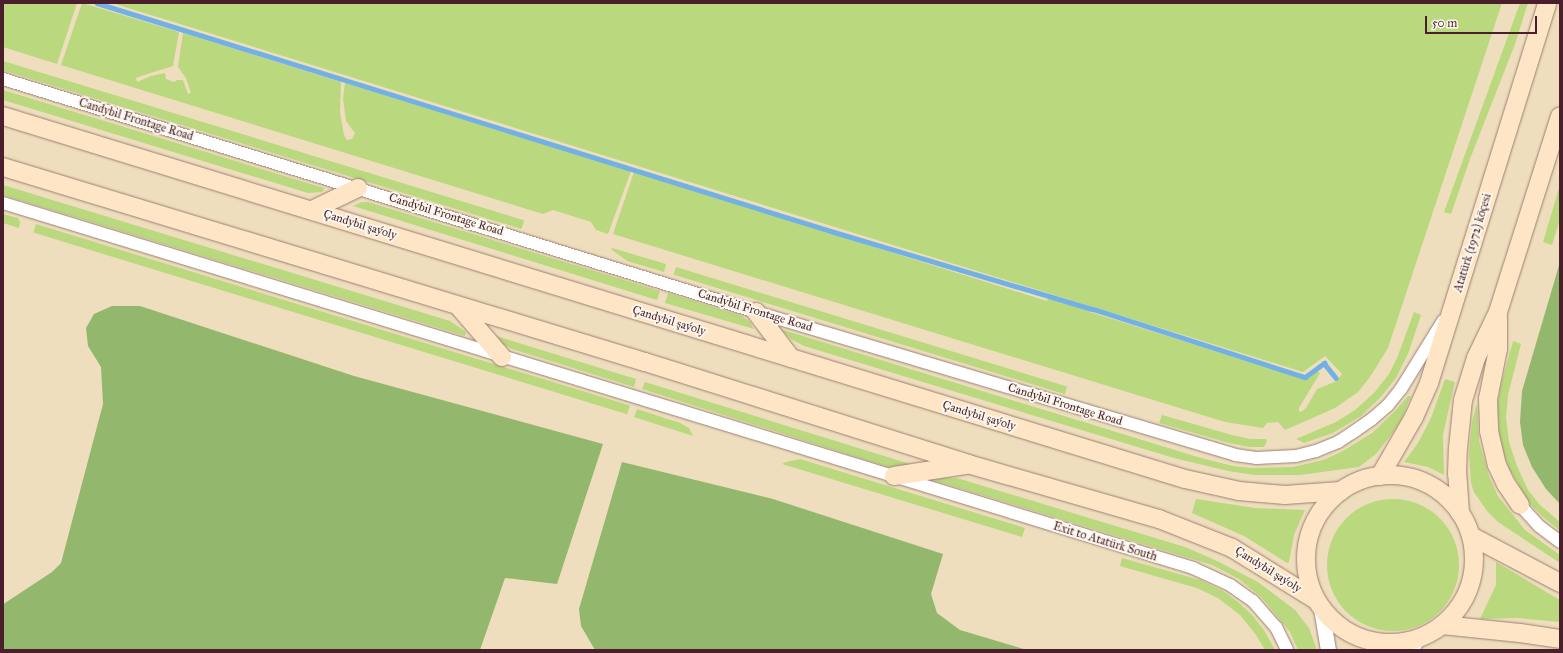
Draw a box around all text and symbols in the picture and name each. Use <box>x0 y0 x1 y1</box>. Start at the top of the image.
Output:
scale bar <box>1427 8 1539 34</box>
text: 50 m <box>1432 16 1457 30</box>
street label: Candybil Frontage Road <box>77 96 195 144</box>
street label: Candybil Frontage Road <box>387 191 505 239</box>
street label: Atatürk (1972) köçesi <box>1451 192 1495 294</box>
street label: Çandybil şaýoly <box>322 207 398 243</box>
street label: Candybil Frontage Road <box>696 287 814 335</box>
street label: Çandybil şaýoly <box>631 303 707 339</box>
street label: Candybil Frontage Road <box>1006 381 1124 429</box>
street label: Çandybil şaýoly <box>941 398 1017 434</box>
street label: Exit to Atatürk South <box>1051 519 1159 565</box>
street label: Çandybil şaýoly <box>1232 544 1304 596</box>

